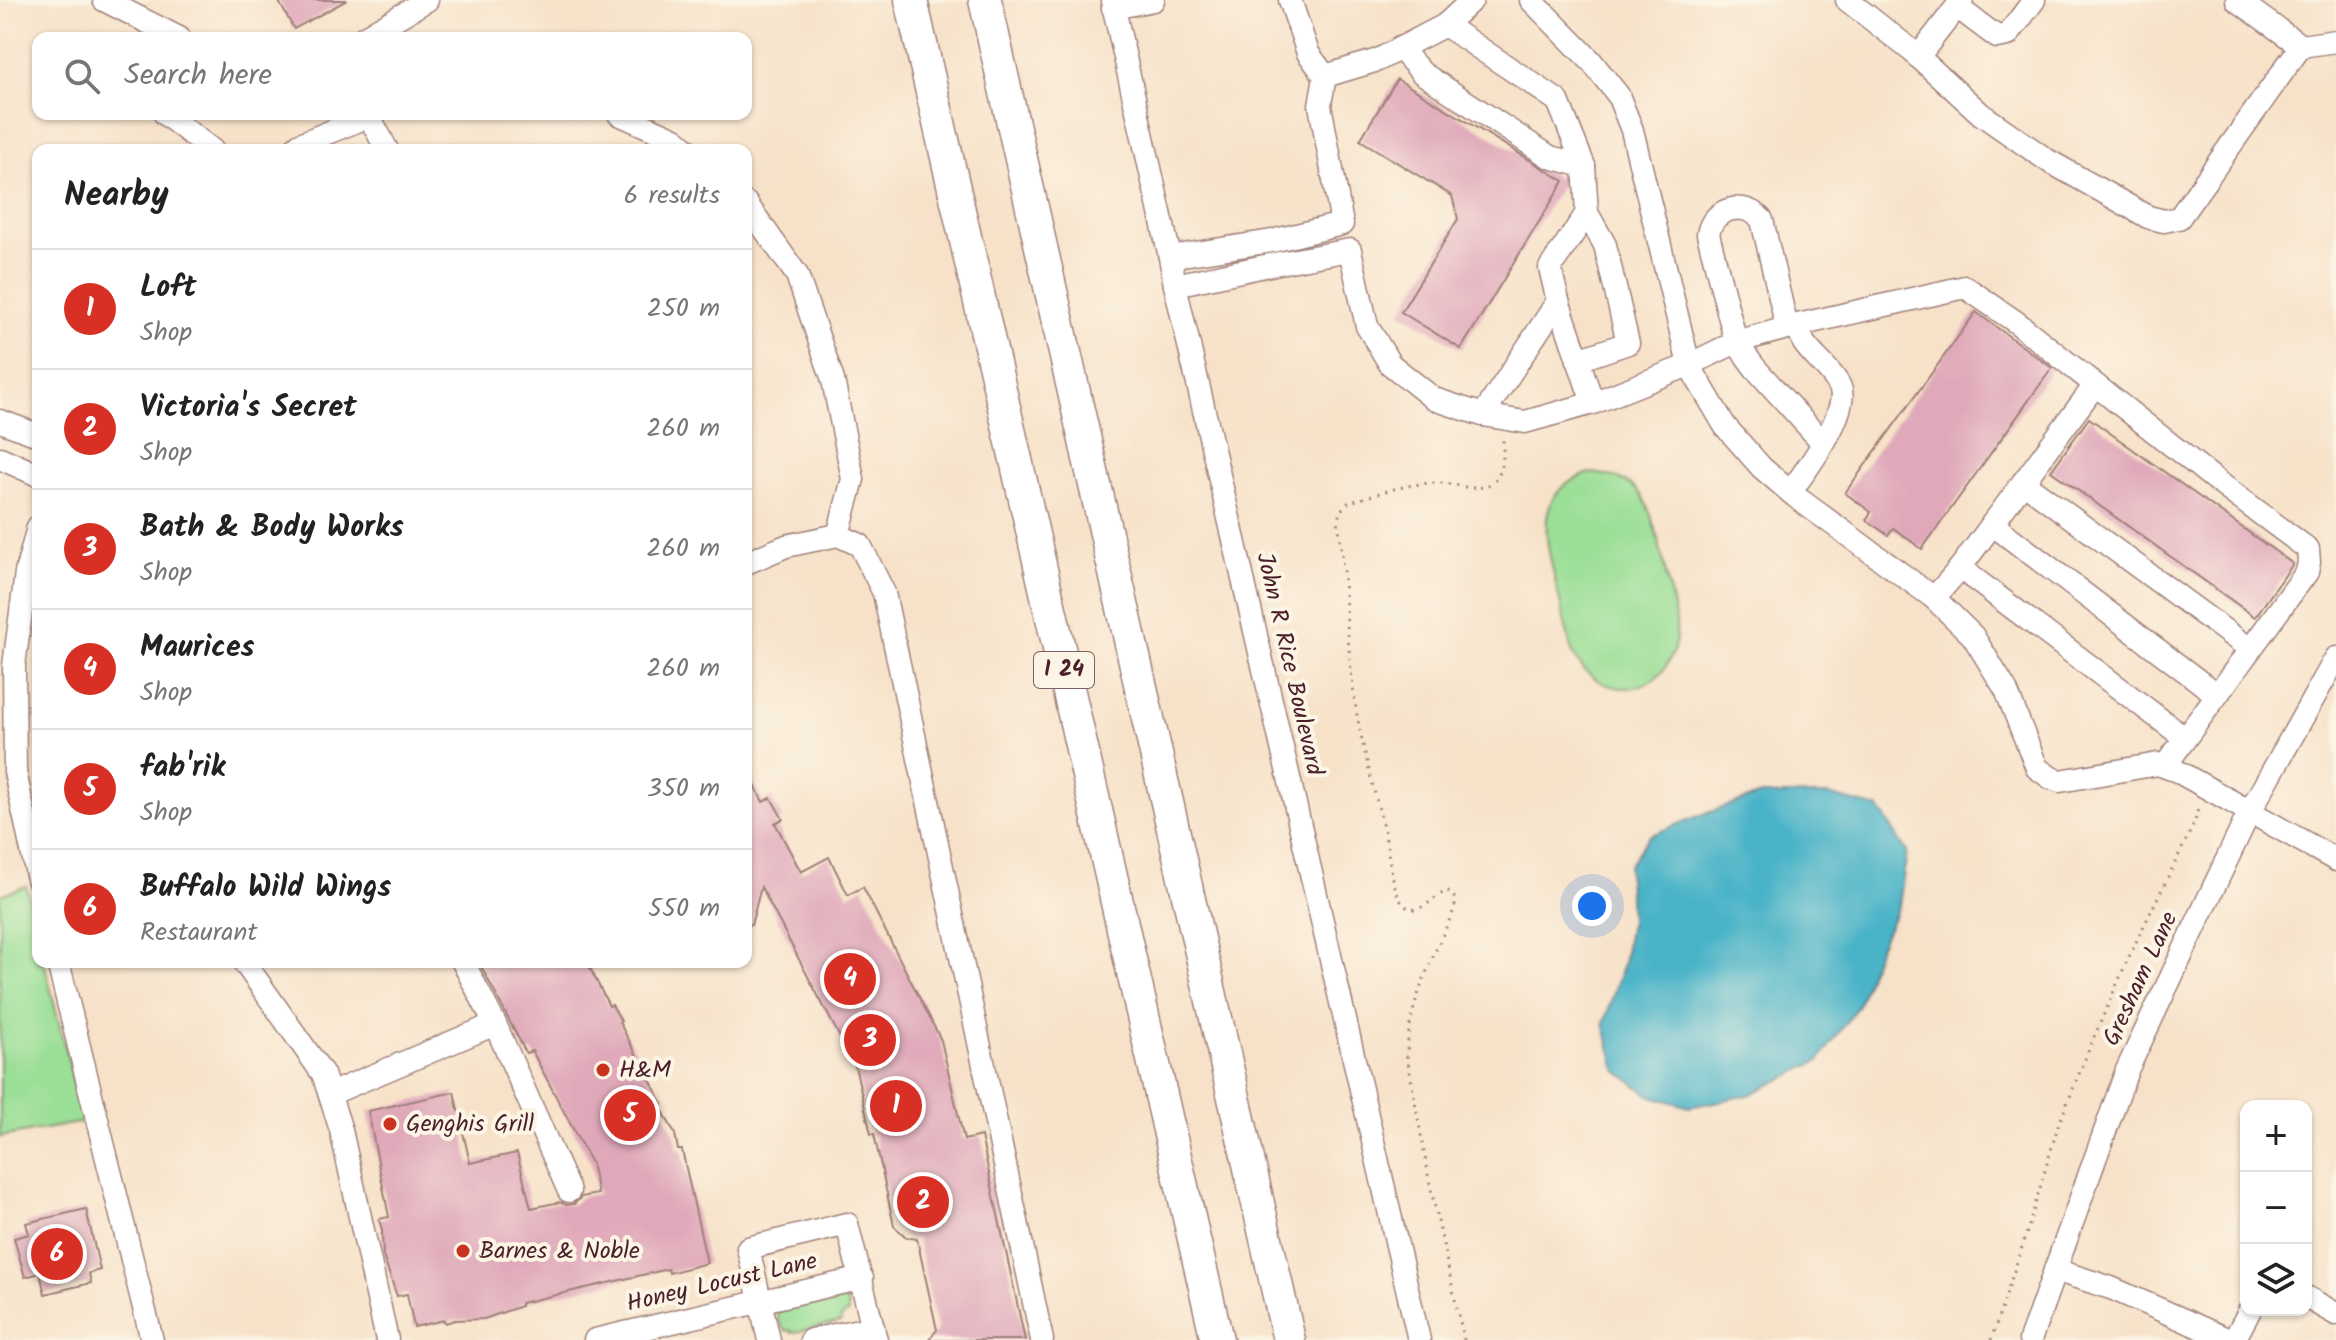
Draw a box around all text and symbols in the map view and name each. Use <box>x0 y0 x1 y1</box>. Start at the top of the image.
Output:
search box <box>32 32 752 120</box>
text: Search here <box>124 52 272 100</box>
icon: search <box>60 54 104 98</box>
text: Nearby <box>64 169 169 223</box>
text: 6 results <box>624 175 720 217</box>
text: Loft <box>140 264 197 312</box>
text: 1 <box>86 288 94 330</box>
text: 250 m <box>647 288 720 330</box>
text: Shop <box>140 312 192 354</box>
text: Victoria's Secret <box>140 384 357 432</box>
text: 2 <box>82 408 98 450</box>
text: 260 m <box>646 408 720 450</box>
text: Shop <box>140 432 192 474</box>
text: Bath & Body Works <box>140 504 404 552</box>
text: 3 <box>83 528 97 570</box>
text: 260 m <box>646 528 720 570</box>
street label: John R Rice Boulevard <box>1244 549 1334 780</box>
text: Shop <box>140 552 192 594</box>
text: Maurices <box>140 624 255 672</box>
text: 4 <box>83 648 97 690</box>
text: 260 m <box>646 648 720 690</box>
road number: I 24 <box>1034 652 1094 688</box>
text: Shop <box>140 672 192 714</box>
text: fab'rik <box>140 744 225 792</box>
text: 5 <box>83 768 97 810</box>
text: 350 m <box>647 768 720 810</box>
text: Shop <box>140 792 192 834</box>
text: Buffalo Wild Wings <box>140 864 391 912</box>
your location <box>1572 886 1612 926</box>
text: 6 <box>83 888 97 930</box>
text: 550 m <box>648 888 720 930</box>
street label: Gresham Lane <box>2093 905 2189 1053</box>
text: Restaurant <box>140 912 257 954</box>
pin: 4 <box>824 949 876 1009</box>
pin: 3 <box>844 1010 896 1070</box>
place label: H&M <box>619 1051 671 1090</box>
marker: H&M <box>594 1061 612 1079</box>
pin: 1 <box>870 1076 922 1136</box>
pin: 5 <box>604 1085 656 1145</box>
map controls <box>2240 1100 2312 1316</box>
button: + <box>2240 1100 2312 1172</box>
place label: Genghis Grill <box>406 1105 534 1144</box>
marker: Genghis Grill <box>381 1115 399 1133</box>
pin: 2 <box>897 1172 949 1232</box>
button: − <box>2240 1172 2312 1244</box>
pin: 6 <box>31 1224 83 1284</box>
place label: Barnes & Noble <box>479 1232 640 1271</box>
marker: Barnes & Noble <box>454 1242 472 1260</box>
street label: Honey Locust Lane <box>623 1242 821 1324</box>
button: layers <box>2240 1244 2312 1316</box>

